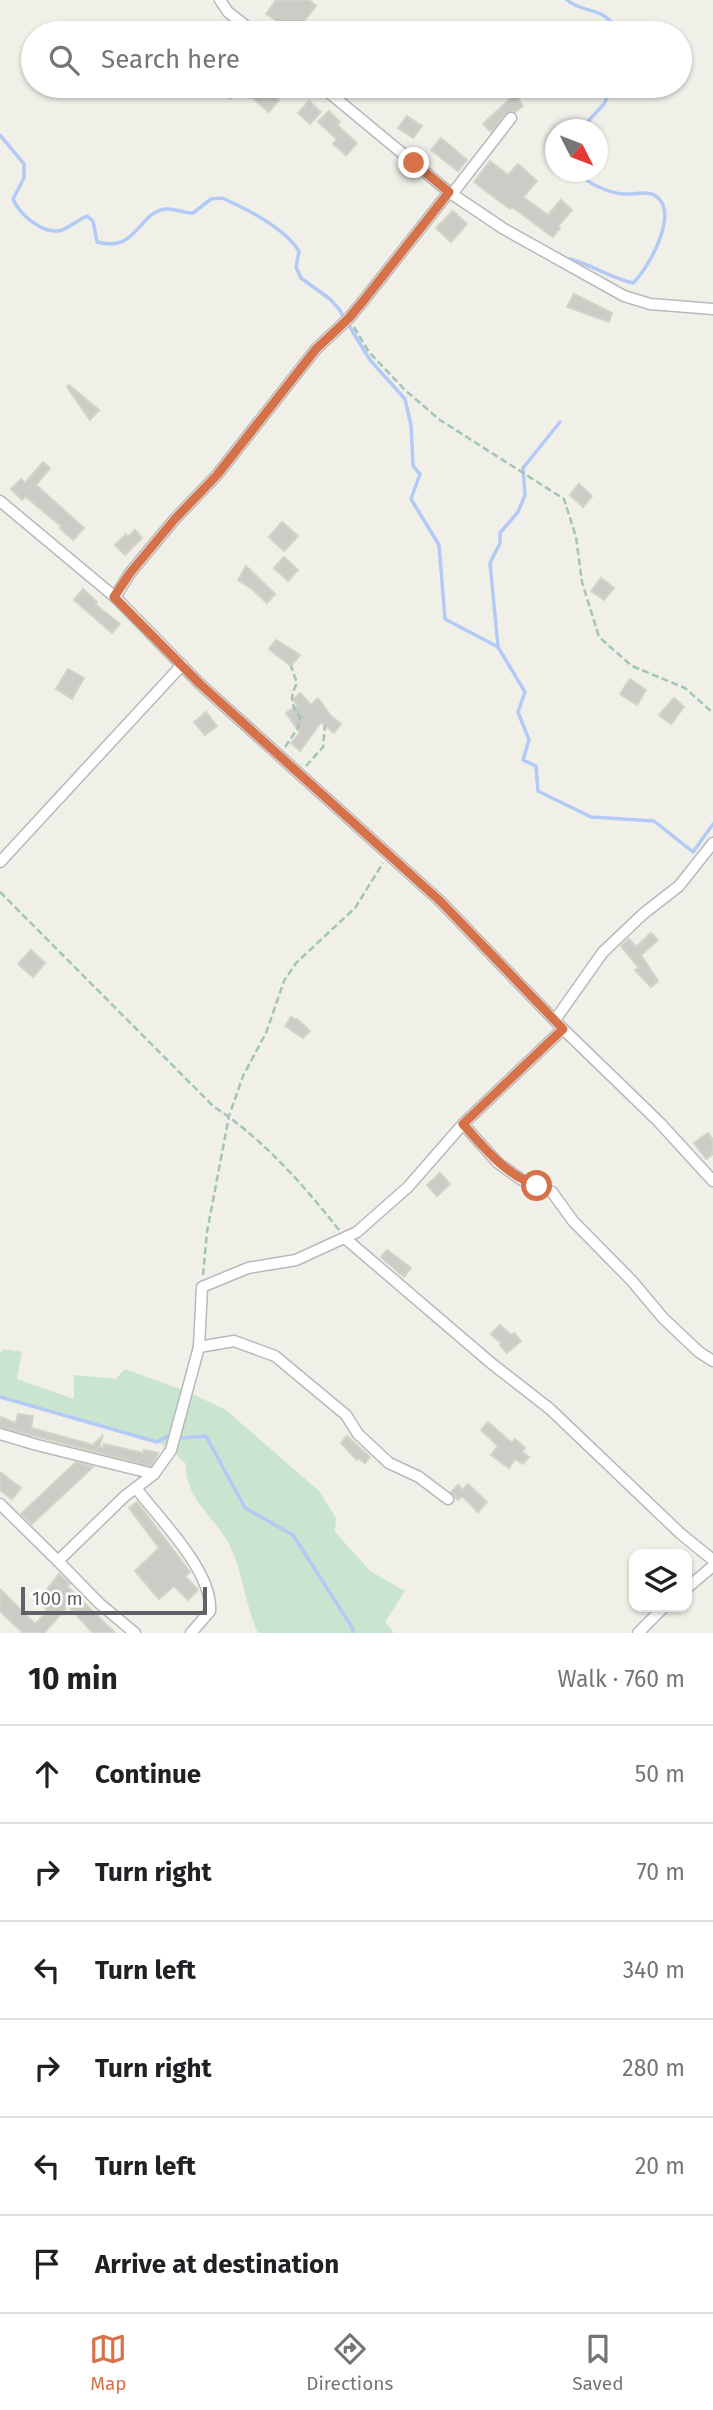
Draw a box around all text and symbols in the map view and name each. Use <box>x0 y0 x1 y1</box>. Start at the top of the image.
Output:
search box <box>21 21 692 98</box>
icon: search <box>45 41 83 79</box>
text: Search here <box>101 44 240 75</box>
north arrow <box>545 119 608 182</box>
route end <box>398 147 429 178</box>
route start <box>521 1170 552 1201</box>
map controls <box>629 1549 692 1612</box>
button: layers <box>629 1549 692 1612</box>
scale bar <box>21 1584 206 1616</box>
text: 100 m <box>32 1587 83 1610</box>
text: 10 min <box>28 1661 118 1697</box>
text: Walk · 760 m <box>558 1665 685 1693</box>
icon: ahead <box>28 1755 66 1793</box>
text: Continue <box>95 1759 201 1790</box>
text: 50 m <box>635 1760 685 1788</box>
icon: right <box>28 1853 66 1891</box>
text: Turn right <box>95 1857 212 1888</box>
text: 70 m <box>636 1858 685 1886</box>
icon: left <box>28 1951 66 1989</box>
text: Turn left <box>95 1955 196 1986</box>
text: 340 m <box>623 1956 685 1984</box>
icon: right <box>28 2049 66 2087</box>
text: Turn right <box>95 2053 212 2084</box>
text: 280 m <box>622 2054 685 2082</box>
icon: left <box>28 2147 66 2185</box>
text: Turn left <box>95 2151 196 2182</box>
text: 20 m <box>635 2152 685 2180</box>
icon: arrive <box>28 2245 66 2283</box>
text: Arrive at destination <box>95 2249 339 2280</box>
tab: Map <box>89 2330 127 2395</box>
tab: Directions <box>306 2330 393 2395</box>
tab: Saved <box>572 2330 624 2395</box>

